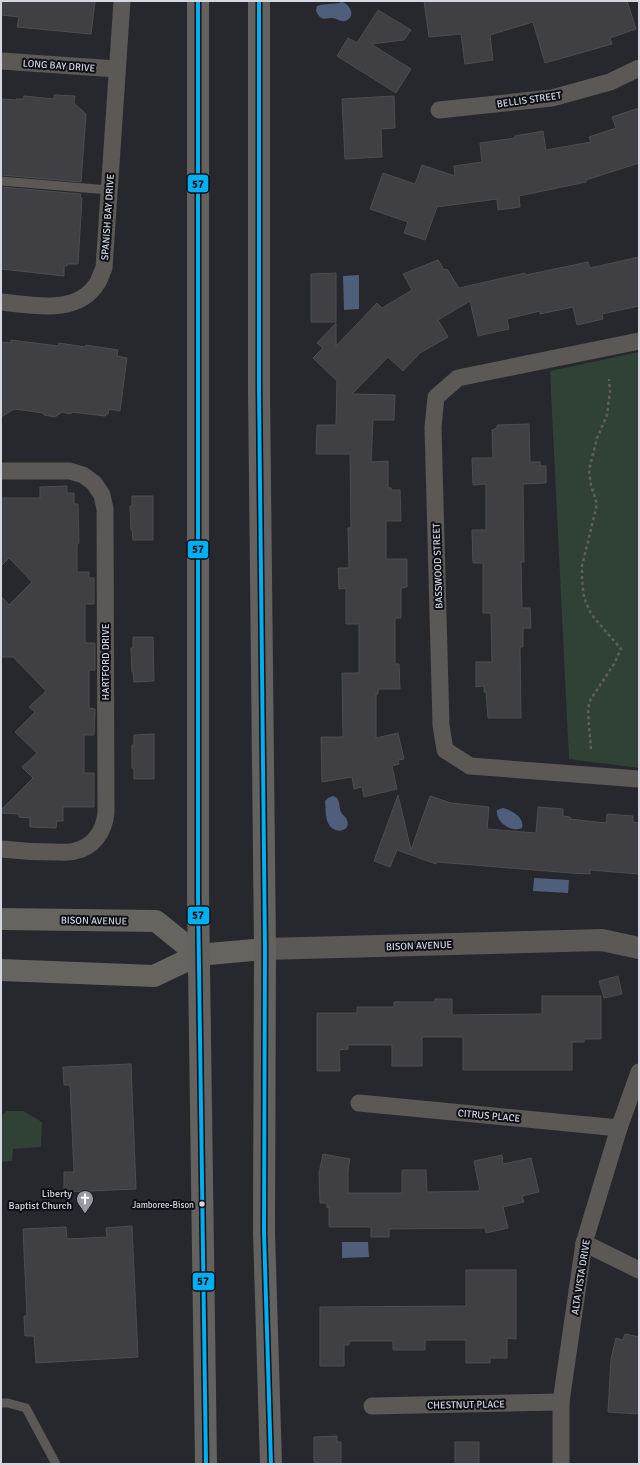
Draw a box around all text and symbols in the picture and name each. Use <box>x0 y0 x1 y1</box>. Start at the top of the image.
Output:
street label: LONG BAY DRIVE <box>22 57 96 75</box>
street label: BELLIS STREET <box>496 90 562 110</box>
street label: SPANISH BAY DRIVE <box>99 173 117 261</box>
line badge: 57 <box>187 174 209 193</box>
text: 57 <box>192 178 204 191</box>
street label: BASSWOOD STREET <box>431 523 445 609</box>
line badge: 57 <box>187 540 209 559</box>
text: 57 <box>192 543 204 556</box>
street label: HARTFORD DRIVE <box>100 623 112 700</box>
line badge: 57 <box>187 906 210 925</box>
text: 57 <box>192 909 204 922</box>
street label: BISON AVENUE <box>61 914 128 928</box>
street label: BISON AVENUE <box>386 939 453 953</box>
street label: CITRUS PLACE <box>457 1107 521 1125</box>
place label: Liberty Baptist Church <box>9 1188 72 1212</box>
church icon: Liberty Baptist Church <box>75 1189 95 1214</box>
marker: Jamboree-Bison <box>197 1199 207 1209</box>
place label: Jamboree-Bison <box>132 1200 194 1211</box>
street label: ALTA VISTA DRIVE <box>569 1238 593 1316</box>
line badge: 57 <box>192 1272 215 1291</box>
text: 57 <box>197 1275 209 1288</box>
street label: CHESTNUT PLACE <box>427 1398 505 1412</box>

